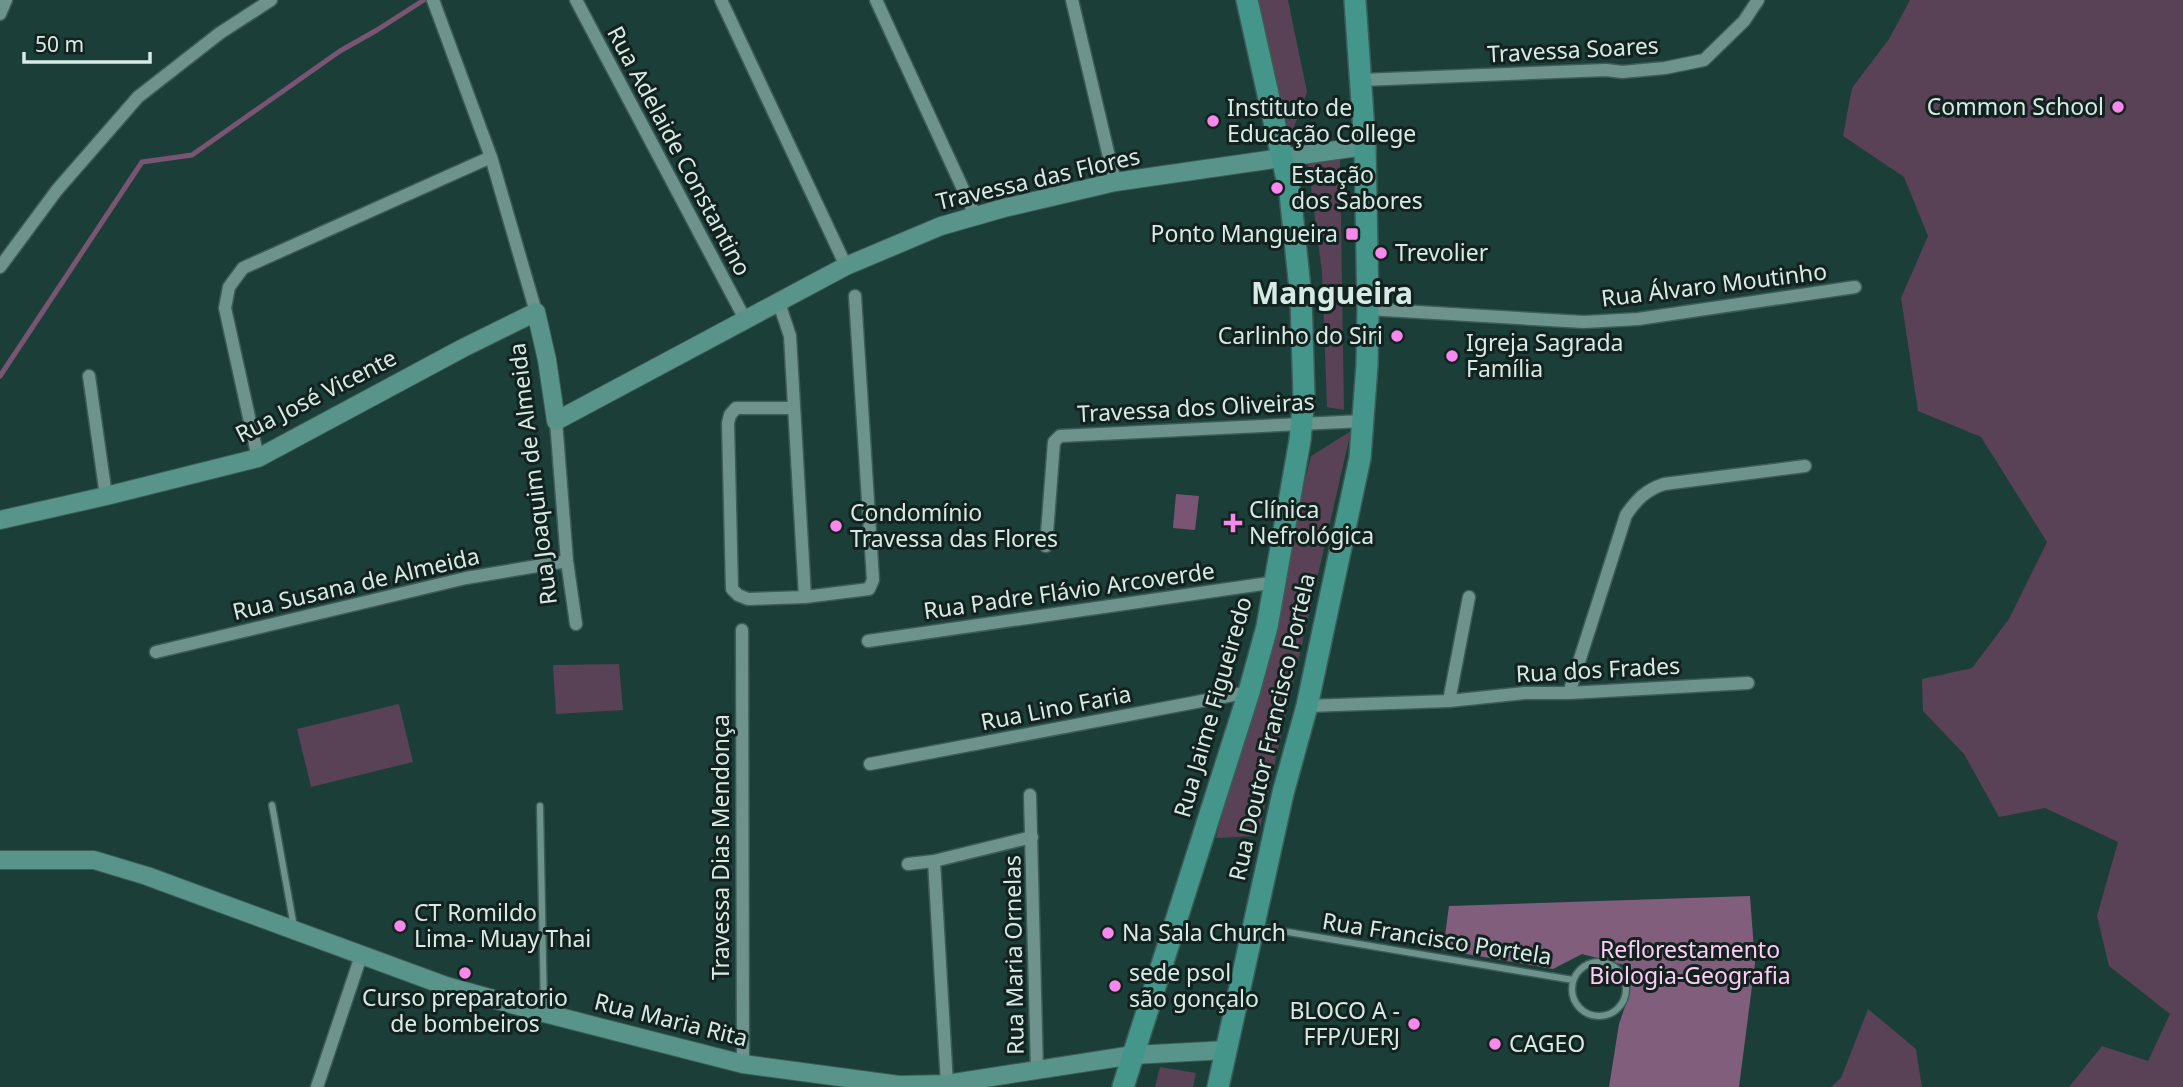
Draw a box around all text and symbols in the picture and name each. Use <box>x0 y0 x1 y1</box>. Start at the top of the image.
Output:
street label: Rua Adelaide Constantino <box>600 20 759 281</box>
scale bar <box>24 21 150 65</box>
street label: Travessa Soares <box>1486 29 1659 69</box>
text: 50 m <box>35 30 84 58</box>
place label: Common School <box>1927 90 2104 122</box>
place label: Instituto de Educação College <box>1227 91 1416 149</box>
marker: Common School <box>2110 99 2126 115</box>
marker: Instituto de Educação College <box>1205 113 1221 129</box>
street label: Travessa das Flores <box>933 139 1143 217</box>
place label: Estação dos Sabores <box>1291 158 1423 216</box>
marker: Estação dos Sabores <box>1269 180 1285 196</box>
place label: Ponto Mangueira <box>1151 217 1338 249</box>
marker: Ponto Mangueira <box>1344 226 1360 242</box>
place label: Trevolier <box>1395 236 1489 268</box>
marker: Trevolier <box>1373 245 1389 261</box>
street label: Rua Álvaro Moutinho <box>1599 254 1829 314</box>
district label: Mangueira <box>1251 272 1413 313</box>
place label: Carlinho do Siri <box>1218 319 1383 351</box>
place label: Igreja Sagrada Família <box>1466 326 1623 384</box>
marker: Carlinho do Siri <box>1389 328 1405 344</box>
street label: Rua José Vicente <box>230 341 402 450</box>
street label: Rua Joaquim de Almeida <box>500 341 564 607</box>
marker: Igreja Sagrada Família <box>1444 348 1460 364</box>
street label: Travessa dos Oliveiras <box>1076 385 1315 429</box>
place label: Clínica Nefrológica <box>1249 493 1374 551</box>
place label: Condomínio Travessa das Flores <box>850 496 1058 554</box>
marker: Clínica Nefrológica <box>1223 513 1243 533</box>
marker: Condomínio Travessa das Flores <box>828 518 844 534</box>
street label: Rua Susana de Almeida <box>229 539 482 627</box>
street label: Rua Padre Flávio Arcoverde <box>921 554 1217 626</box>
street label: Rua Doutor Francisco Portela <box>1220 570 1322 884</box>
street label: Rua Jaime Figueiredo <box>1165 593 1259 821</box>
street label: Rua dos Frades <box>1515 649 1681 689</box>
street label: Rua Lino Faria <box>978 677 1134 737</box>
street label: Travessa Dias Mendonça <box>704 714 736 980</box>
street label: Rua Maria Ornelas <box>995 855 1031 1055</box>
place label: CT Romildo Lima- Muay Thai <box>414 896 591 954</box>
street label: Rua Francisco Portela <box>1320 904 1554 972</box>
place label: Na Sala Church <box>1122 916 1286 948</box>
marker: CT Romildo Lima- Muay Thai <box>392 918 408 934</box>
marker: Na Sala Church <box>1100 925 1116 941</box>
park label: Reflorestamento Biologia-Geografia <box>1589 933 1791 991</box>
place label: sede psol são gonçalo <box>1129 956 1259 1014</box>
marker: Curso preparatorio de bombeiros <box>457 965 473 981</box>
marker: sede psol são gonçalo <box>1107 978 1123 994</box>
place label: Curso preparatorio de bombeiros <box>362 981 568 1039</box>
street label: Rua Maria Rita <box>591 985 751 1054</box>
place label: BLOCO A - FFP/UERJ <box>1289 994 1400 1052</box>
marker: BLOCO A - FFP/UERJ <box>1406 1016 1422 1032</box>
place label: CAGEO <box>1509 1027 1585 1059</box>
marker: CAGEO <box>1487 1036 1503 1052</box>

